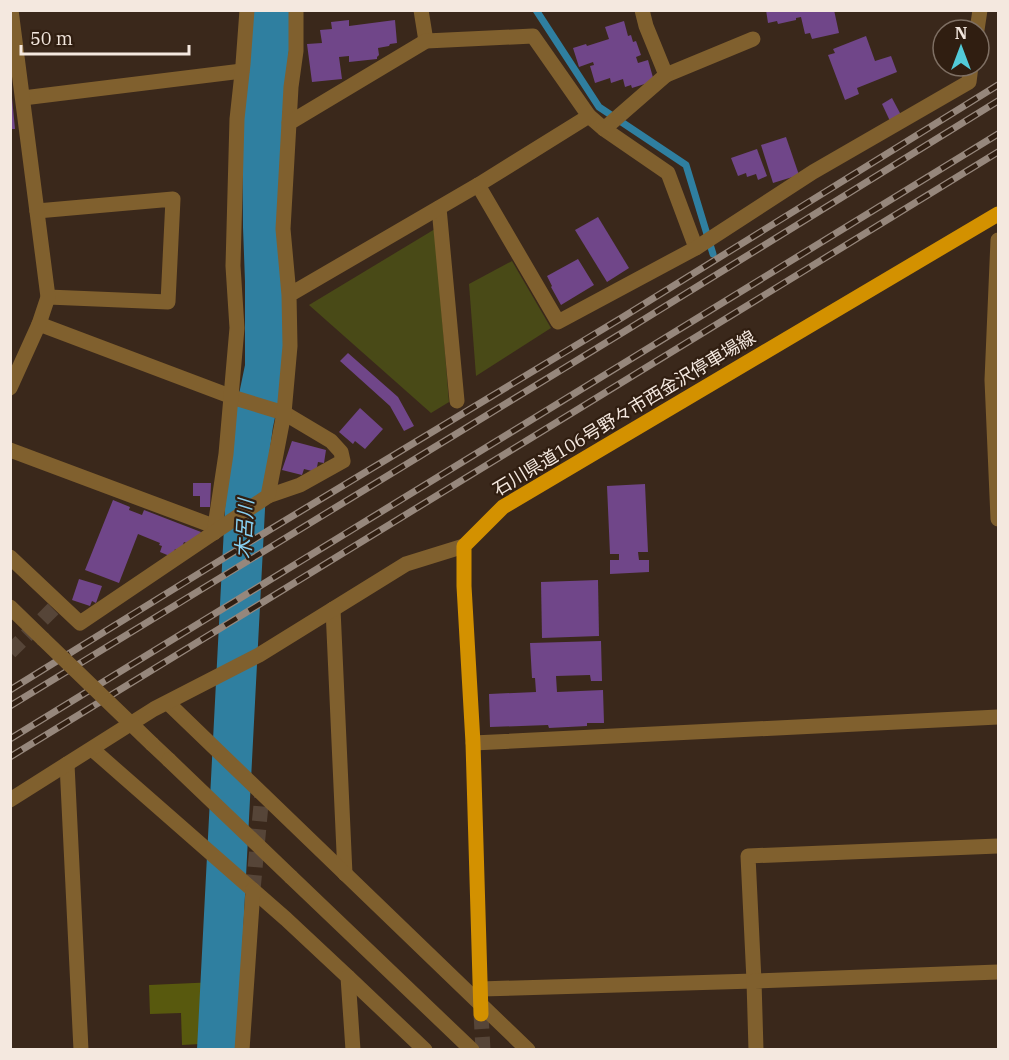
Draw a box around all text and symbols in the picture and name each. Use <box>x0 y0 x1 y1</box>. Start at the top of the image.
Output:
scale bar <box>21 18 189 56</box>
north arrow <box>931 18 991 78</box>
text: N <box>955 23 967 43</box>
text: 50 m <box>30 27 73 50</box>
street label: 石川県道106号野々市西金沢停車場線 <box>488 325 760 501</box>
water label: 木呂川 <box>229 496 259 560</box>

